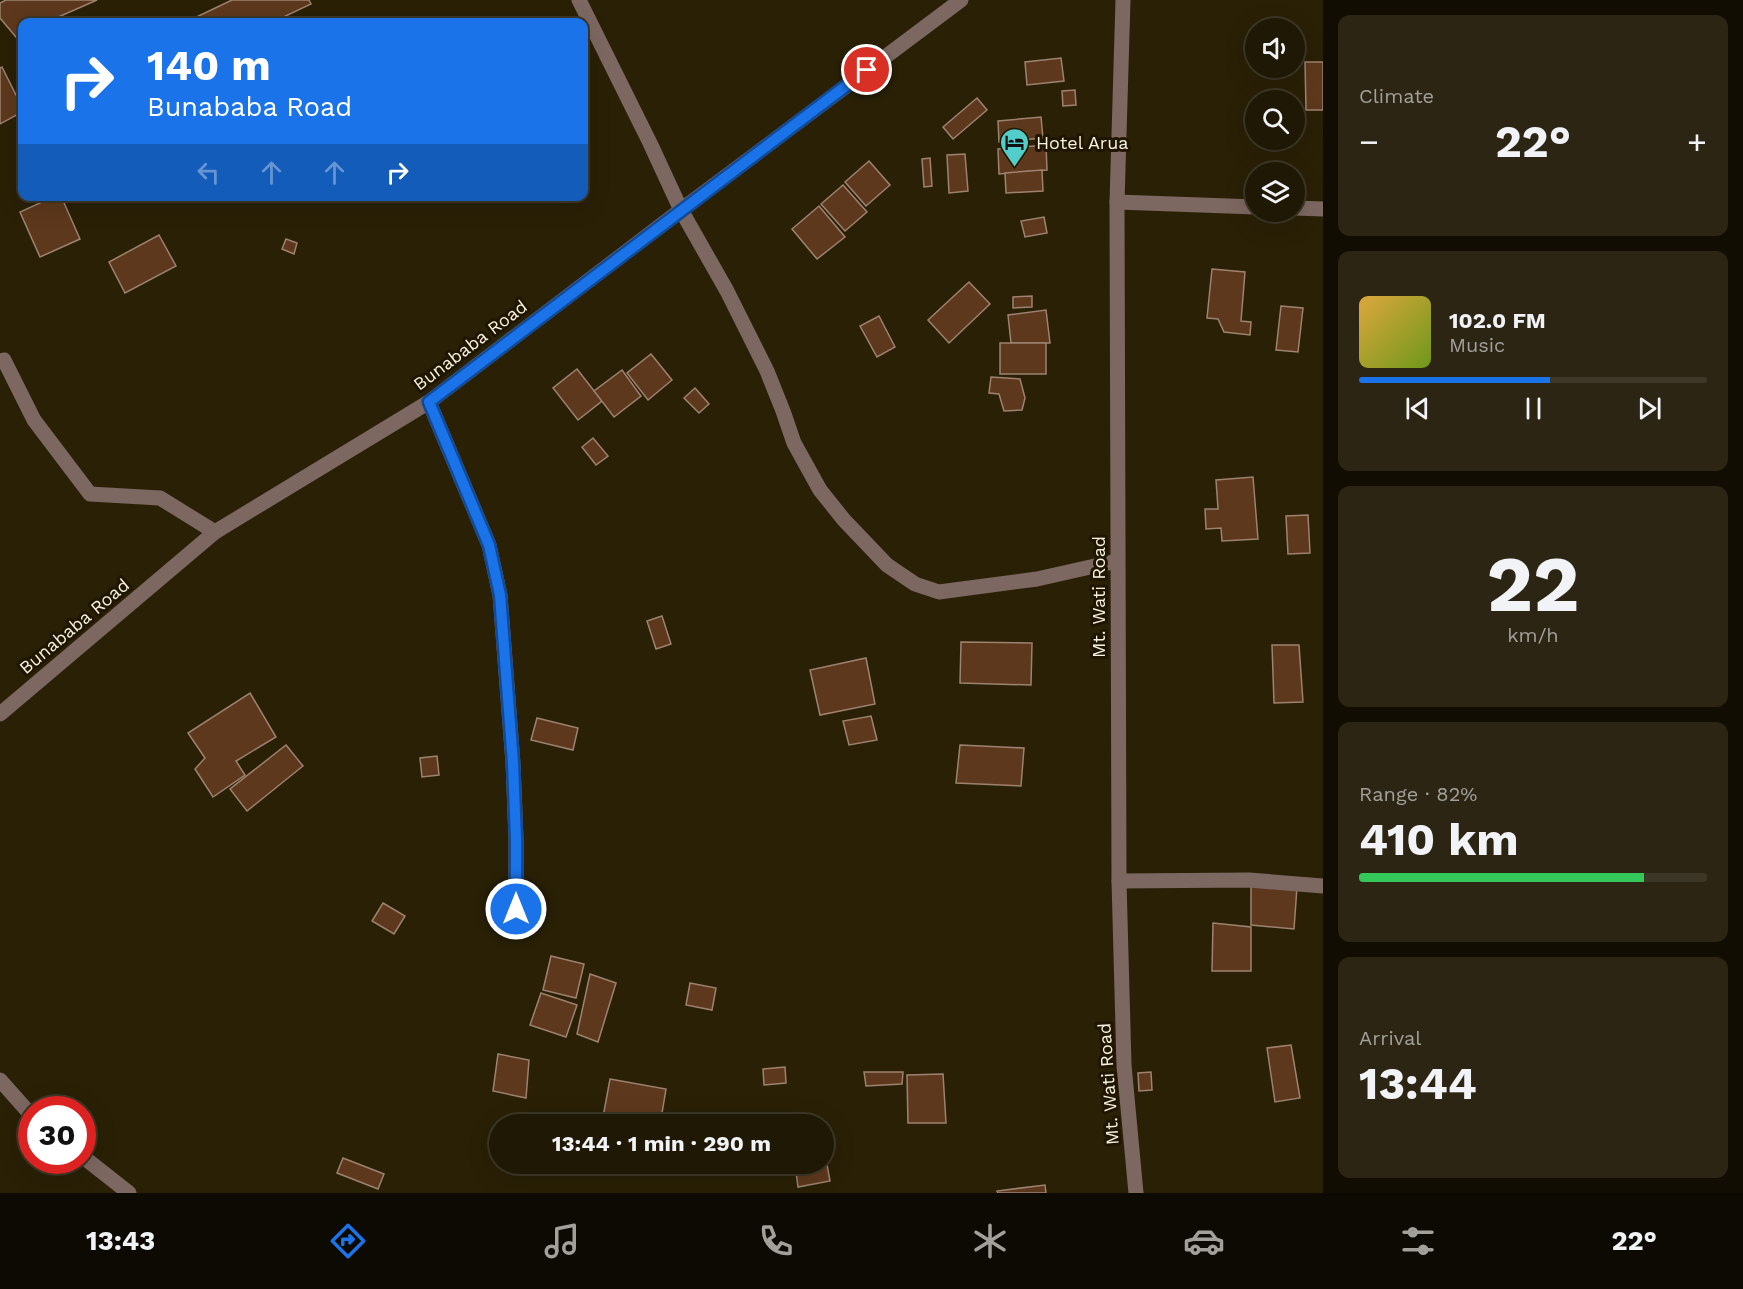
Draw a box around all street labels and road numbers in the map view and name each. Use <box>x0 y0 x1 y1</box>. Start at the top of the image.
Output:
street label: Bunababa Road <box>409 295 531 395</box>
street label: Mt. Wati Road <box>1088 536 1109 658</box>
street label: Bunababa Road <box>15 574 133 678</box>
street label: Mt. Wati Road <box>1093 1022 1123 1146</box>

